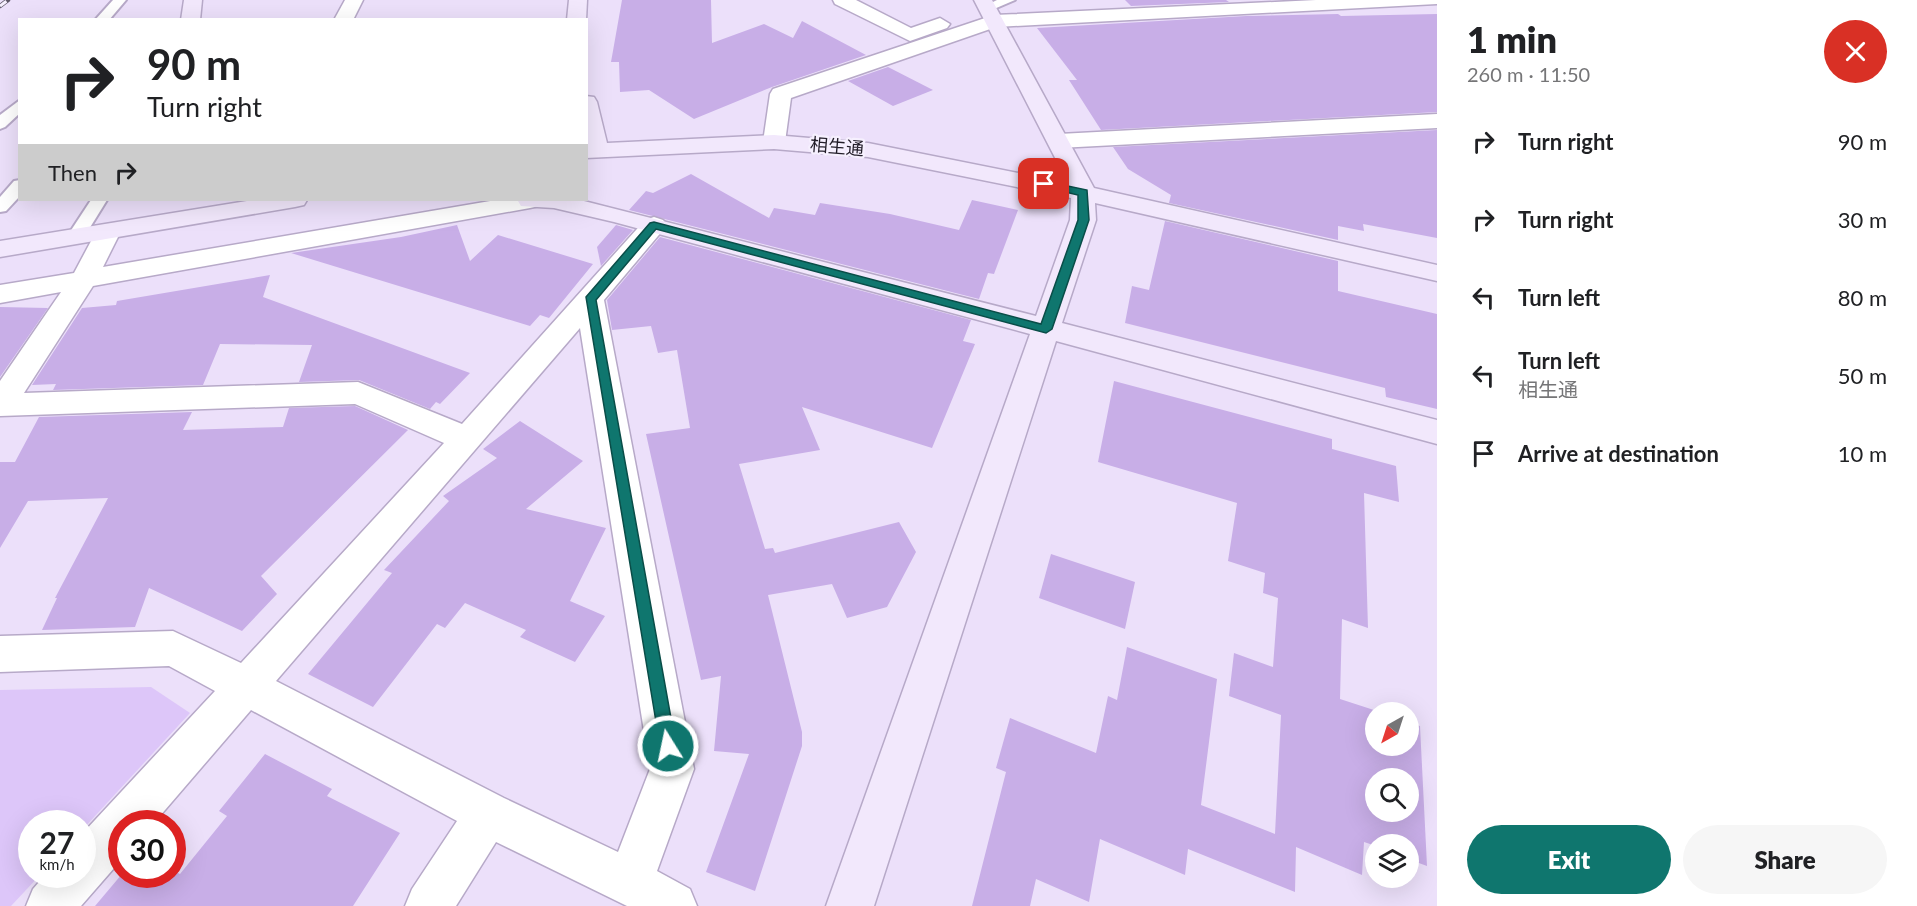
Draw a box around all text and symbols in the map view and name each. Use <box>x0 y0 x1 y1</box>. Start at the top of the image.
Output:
text: 1 min <box>1467 17 1557 61</box>
button: close <box>1824 20 1887 83</box>
text: 90 m <box>147 39 241 89</box>
icon: right <box>48 42 126 120</box>
text: 260 m · 11:50 <box>1467 62 1590 86</box>
text: Turn right <box>147 90 262 123</box>
icon: right <box>1467 125 1500 158</box>
text: Turn right <box>1518 128 1613 155</box>
text: 90 m <box>1838 128 1887 155</box>
street label: 相生通 <box>809 133 865 159</box>
icon: right <box>109 156 142 189</box>
pin <box>1018 158 1069 209</box>
text: Then <box>48 159 97 186</box>
icon: arrive <box>1027 167 1060 200</box>
icon: right <box>1467 203 1500 236</box>
text: Turn right <box>1518 206 1613 233</box>
text: 30 m <box>1838 206 1887 233</box>
icon: left <box>1467 281 1500 314</box>
text: Turn left <box>1518 284 1600 311</box>
text: 80 m <box>1838 284 1887 311</box>
text: Turn left <box>1518 347 1600 374</box>
icon: left <box>1467 359 1500 392</box>
text: 50 m <box>1838 362 1887 389</box>
text: 相生通 <box>1518 377 1578 401</box>
icon: arrive <box>1467 437 1500 470</box>
text: Arrive at destination <box>1518 440 1719 467</box>
text: 10 m <box>1838 440 1887 467</box>
north arrow <box>1365 702 1419 756</box>
map controls <box>1365 702 1419 888</box>
position arrow <box>636 714 700 778</box>
button: search <box>1365 768 1419 822</box>
speed limit sign: 30 <box>108 810 186 888</box>
text: 27 <box>40 824 74 860</box>
button: Exit <box>1467 825 1671 894</box>
button: Share <box>1683 825 1887 894</box>
button: layers <box>1365 834 1419 888</box>
text: km/h <box>39 855 75 873</box>

